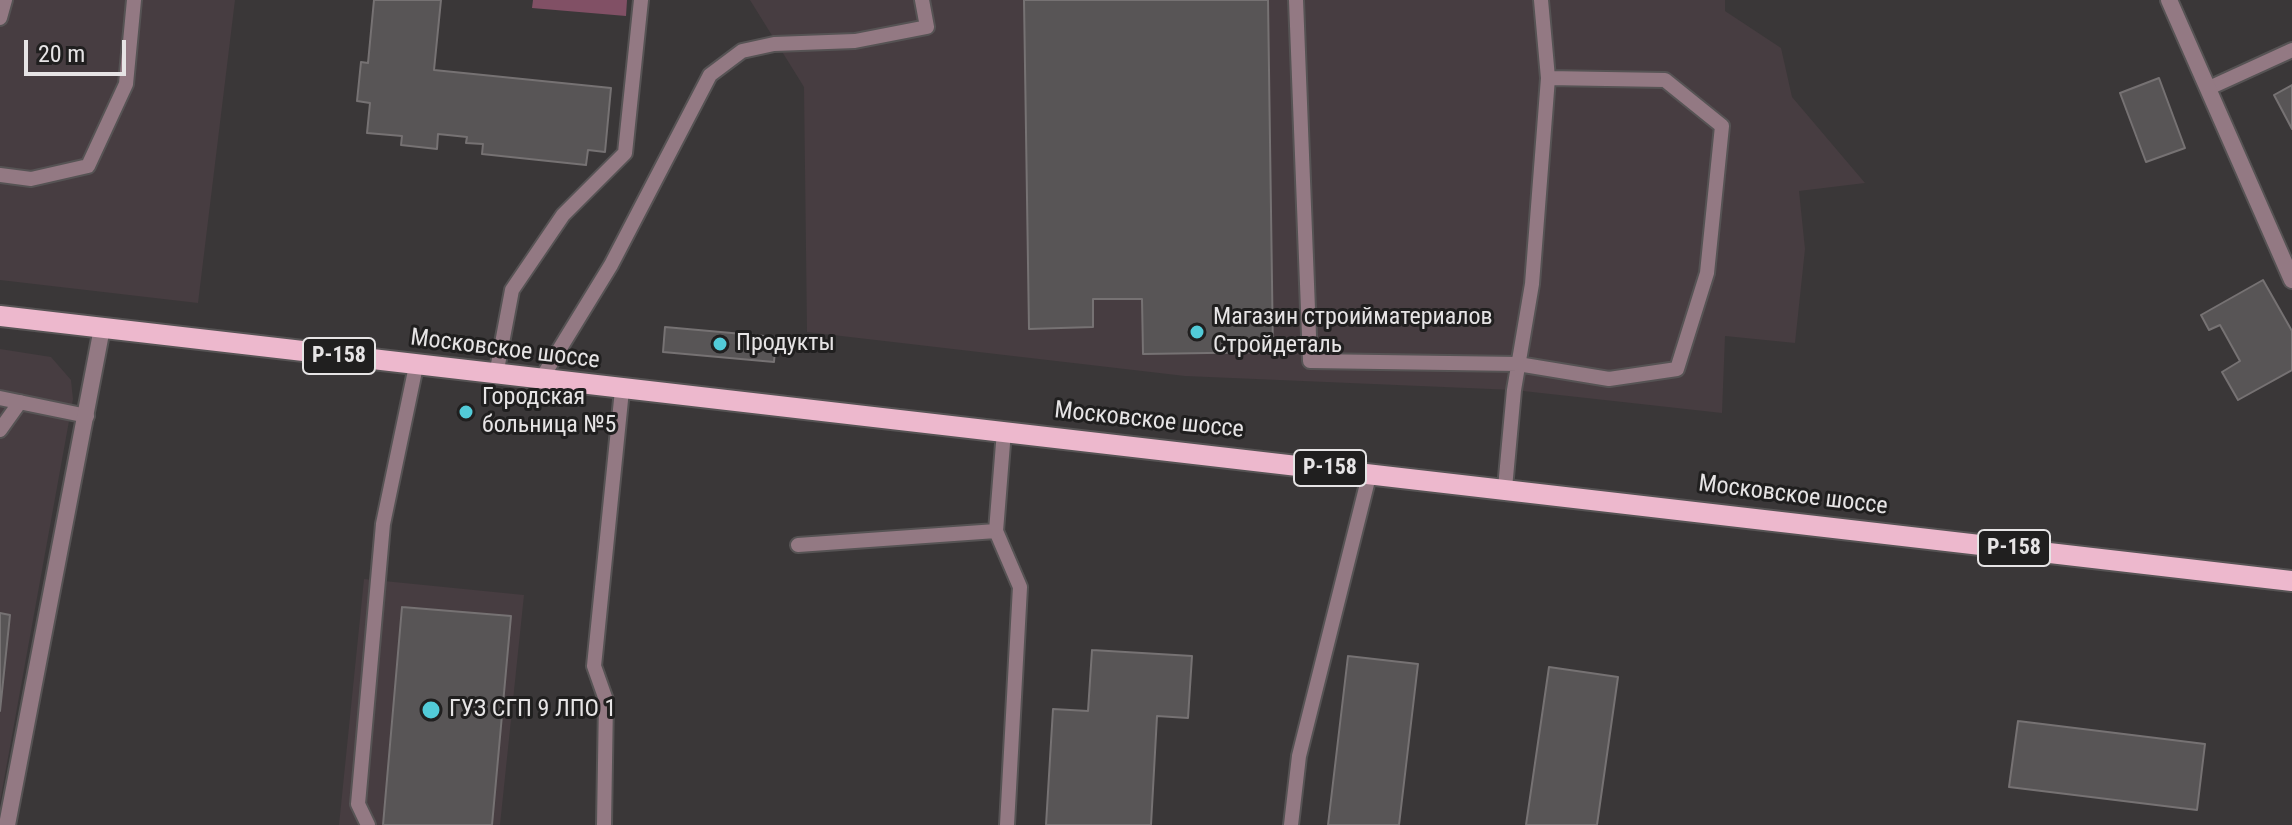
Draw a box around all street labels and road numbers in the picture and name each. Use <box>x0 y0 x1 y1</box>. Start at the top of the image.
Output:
street label: Московское шоссе <box>409 324 601 376</box>
road number: Р-158 <box>303 338 375 374</box>
street label: Московское шоссе <box>1053 397 1245 445</box>
road number: Р-158 <box>1294 450 1366 486</box>
street label: Московское шоссе <box>1697 470 1889 522</box>
road number: Р-158 <box>1978 530 2050 566</box>

